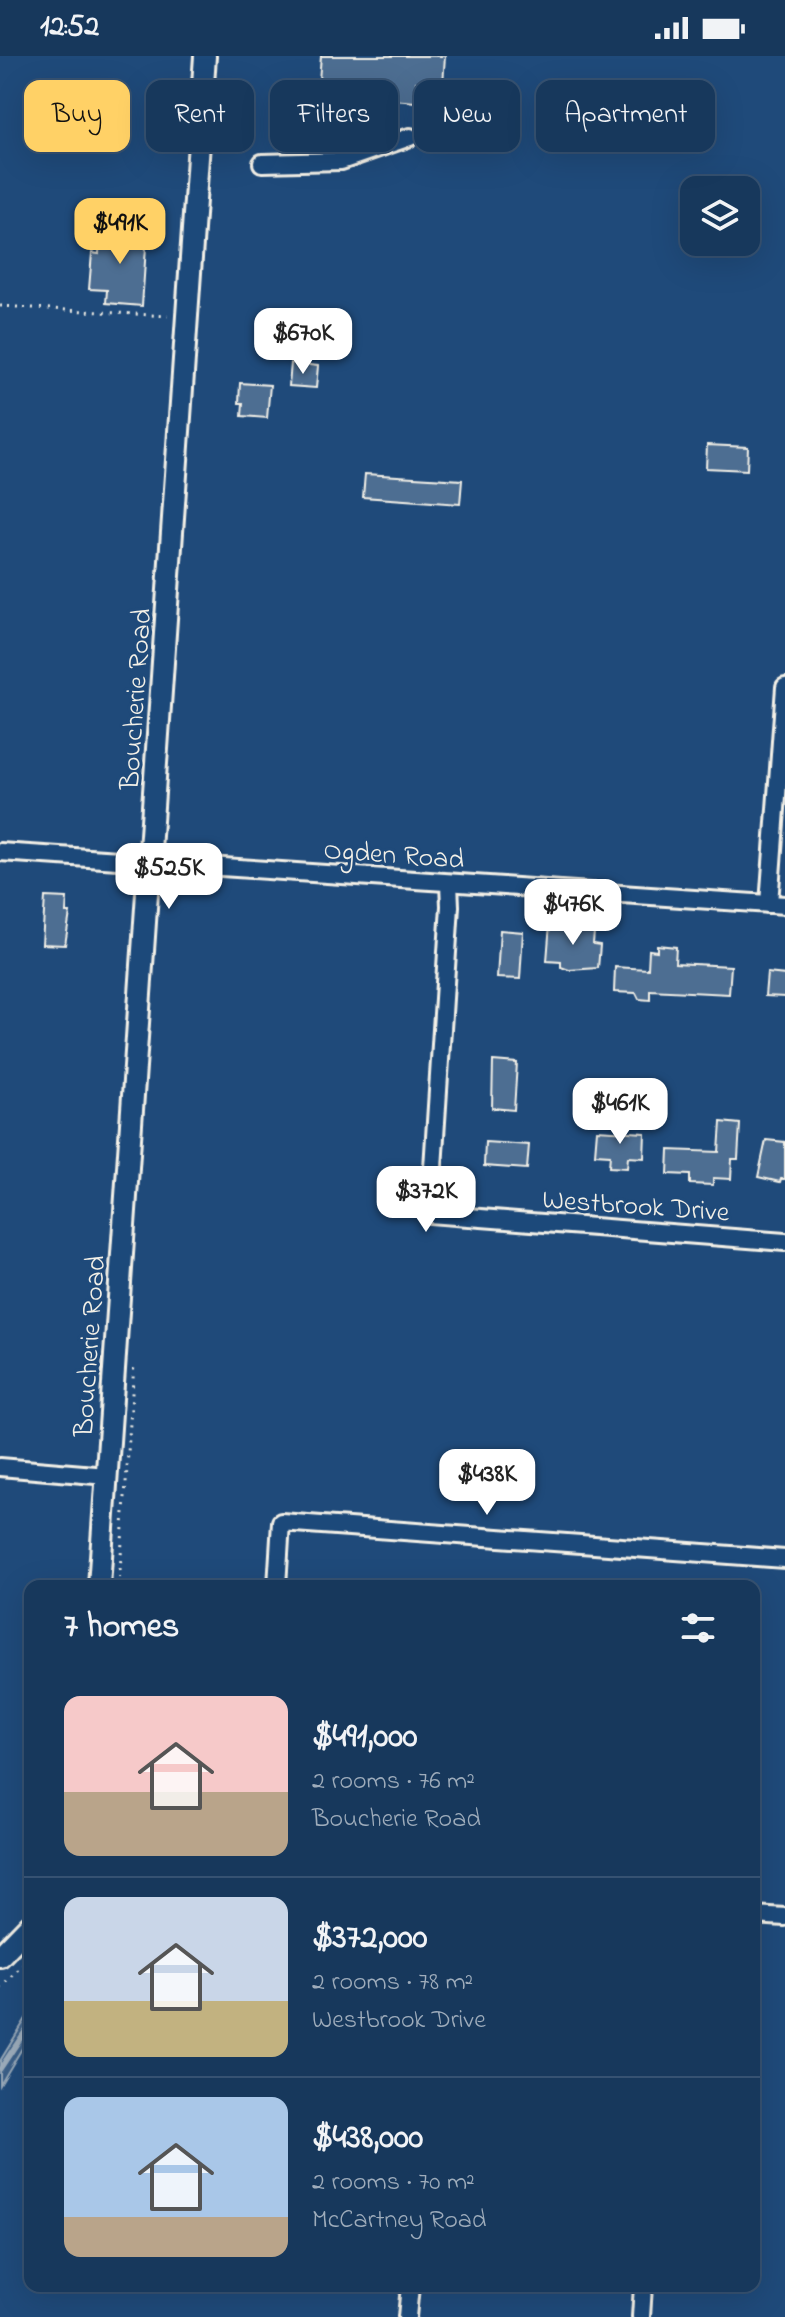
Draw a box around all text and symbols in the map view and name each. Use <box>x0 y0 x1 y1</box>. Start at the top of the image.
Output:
text: 12:52 <box>40 6 99 50</box>
chip: Buy <box>24 80 130 152</box>
chip: Rent <box>146 80 254 152</box>
chip: Filters <box>270 80 398 152</box>
chip: New <box>414 80 520 152</box>
chip: Apartment <box>536 80 715 152</box>
map controls <box>680 176 760 256</box>
button: layers <box>680 176 760 256</box>
pin: $491K <box>64 198 176 266</box>
text: $491K <box>92 205 148 243</box>
pin: $670K <box>247 308 359 376</box>
text: $670K <box>272 315 334 353</box>
street label: Boucherie Road <box>111 607 164 792</box>
street label: Ogden Road <box>322 831 466 882</box>
pin: $525K <box>113 843 225 911</box>
text: $525K <box>133 850 205 888</box>
pin: $476K <box>517 879 629 947</box>
text: $476K <box>542 886 604 924</box>
pin: $461K <box>564 1078 676 1146</box>
text: $461K <box>591 1085 649 1123</box>
pin: $372K <box>370 1166 482 1234</box>
text: $372K <box>395 1173 457 1211</box>
street label: Westbrook Drive <box>541 1181 731 1235</box>
street label: Boucherie Road <box>65 1254 118 1439</box>
pin: $438K <box>431 1449 543 1517</box>
text: $438K <box>457 1456 517 1494</box>
text: 7 homes <box>64 1603 179 1653</box>
icon: filters <box>676 1606 720 1650</box>
text: $491,000 <box>312 1713 418 1763</box>
icon: home <box>128 1728 224 1824</box>
text: 2 rooms · 76 m² <box>312 1763 475 1801</box>
text: Boucherie Road <box>312 1801 481 1839</box>
text: $372,000 <box>312 1914 427 1964</box>
icon: home <box>128 1929 224 2025</box>
text: 2 rooms · 78 m² <box>312 1964 473 2002</box>
text: Westbrook Drive <box>312 2002 486 2040</box>
text: $438,000 <box>312 2114 423 2164</box>
icon: home <box>128 2129 224 2225</box>
text: 2 rooms · 70 m² <box>312 2164 475 2202</box>
text: McCartney Road <box>312 2202 486 2240</box>

